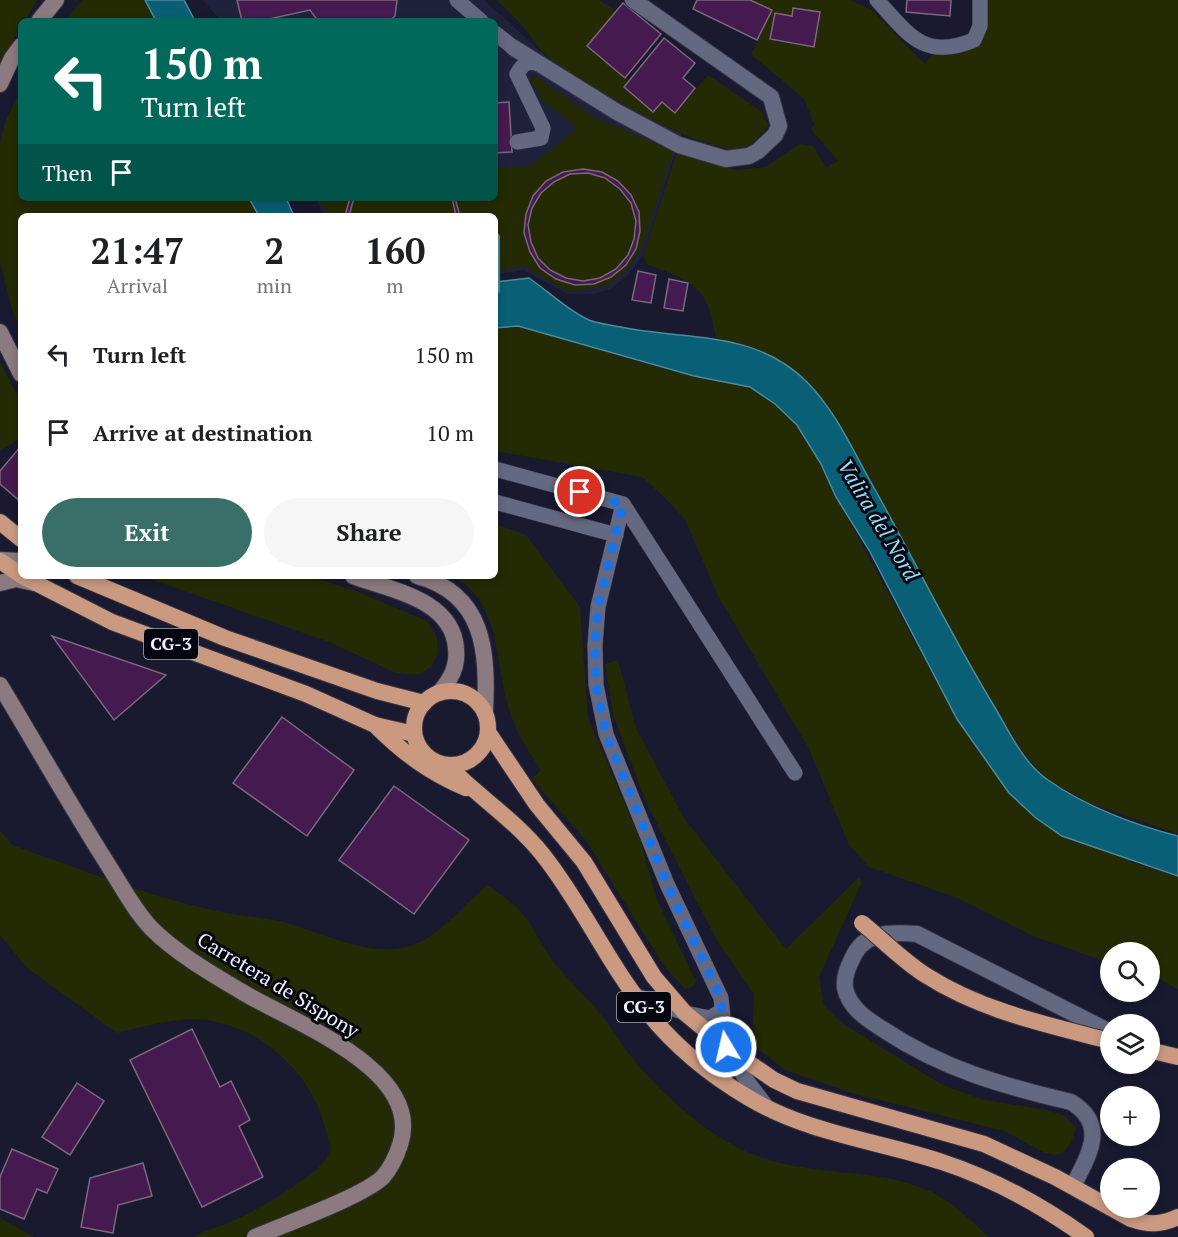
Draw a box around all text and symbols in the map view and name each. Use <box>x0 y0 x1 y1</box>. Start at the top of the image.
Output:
text: 150 m <box>141 35 262 91</box>
icon: left <box>42 42 120 120</box>
text: Turn left <box>141 89 246 125</box>
icon: arrive <box>105 156 138 189</box>
text: Then <box>42 158 93 187</box>
text: 21:47 <box>91 227 184 274</box>
text: 2 <box>264 227 285 274</box>
text: 160 <box>364 227 425 274</box>
text: Arrival <box>107 272 168 299</box>
text: min <box>257 272 292 299</box>
text: m <box>386 272 404 299</box>
icon: left <box>42 338 75 371</box>
text: Turn left <box>93 340 186 369</box>
text: 150 m <box>414 340 474 369</box>
icon: arrive <box>42 416 75 449</box>
text: Arrive at destination <box>93 418 312 447</box>
text: 10 m <box>426 418 474 447</box>
water label: Valira del Nord <box>832 453 927 586</box>
pin <box>554 466 605 517</box>
icon: arrive <box>563 475 596 508</box>
button: Exit <box>42 498 252 567</box>
button: Share <box>264 498 474 567</box>
road number: CG-3 <box>144 629 198 659</box>
street label: Carretera de Sispony <box>192 926 365 1044</box>
map controls <box>1100 942 1160 1218</box>
button: search <box>1100 942 1160 1002</box>
road number: CG-3 <box>617 992 671 1022</box>
button: layers <box>1100 1014 1160 1074</box>
position arrow <box>694 1015 758 1079</box>
button: + <box>1100 1086 1160 1146</box>
button: − <box>1100 1158 1160 1218</box>

